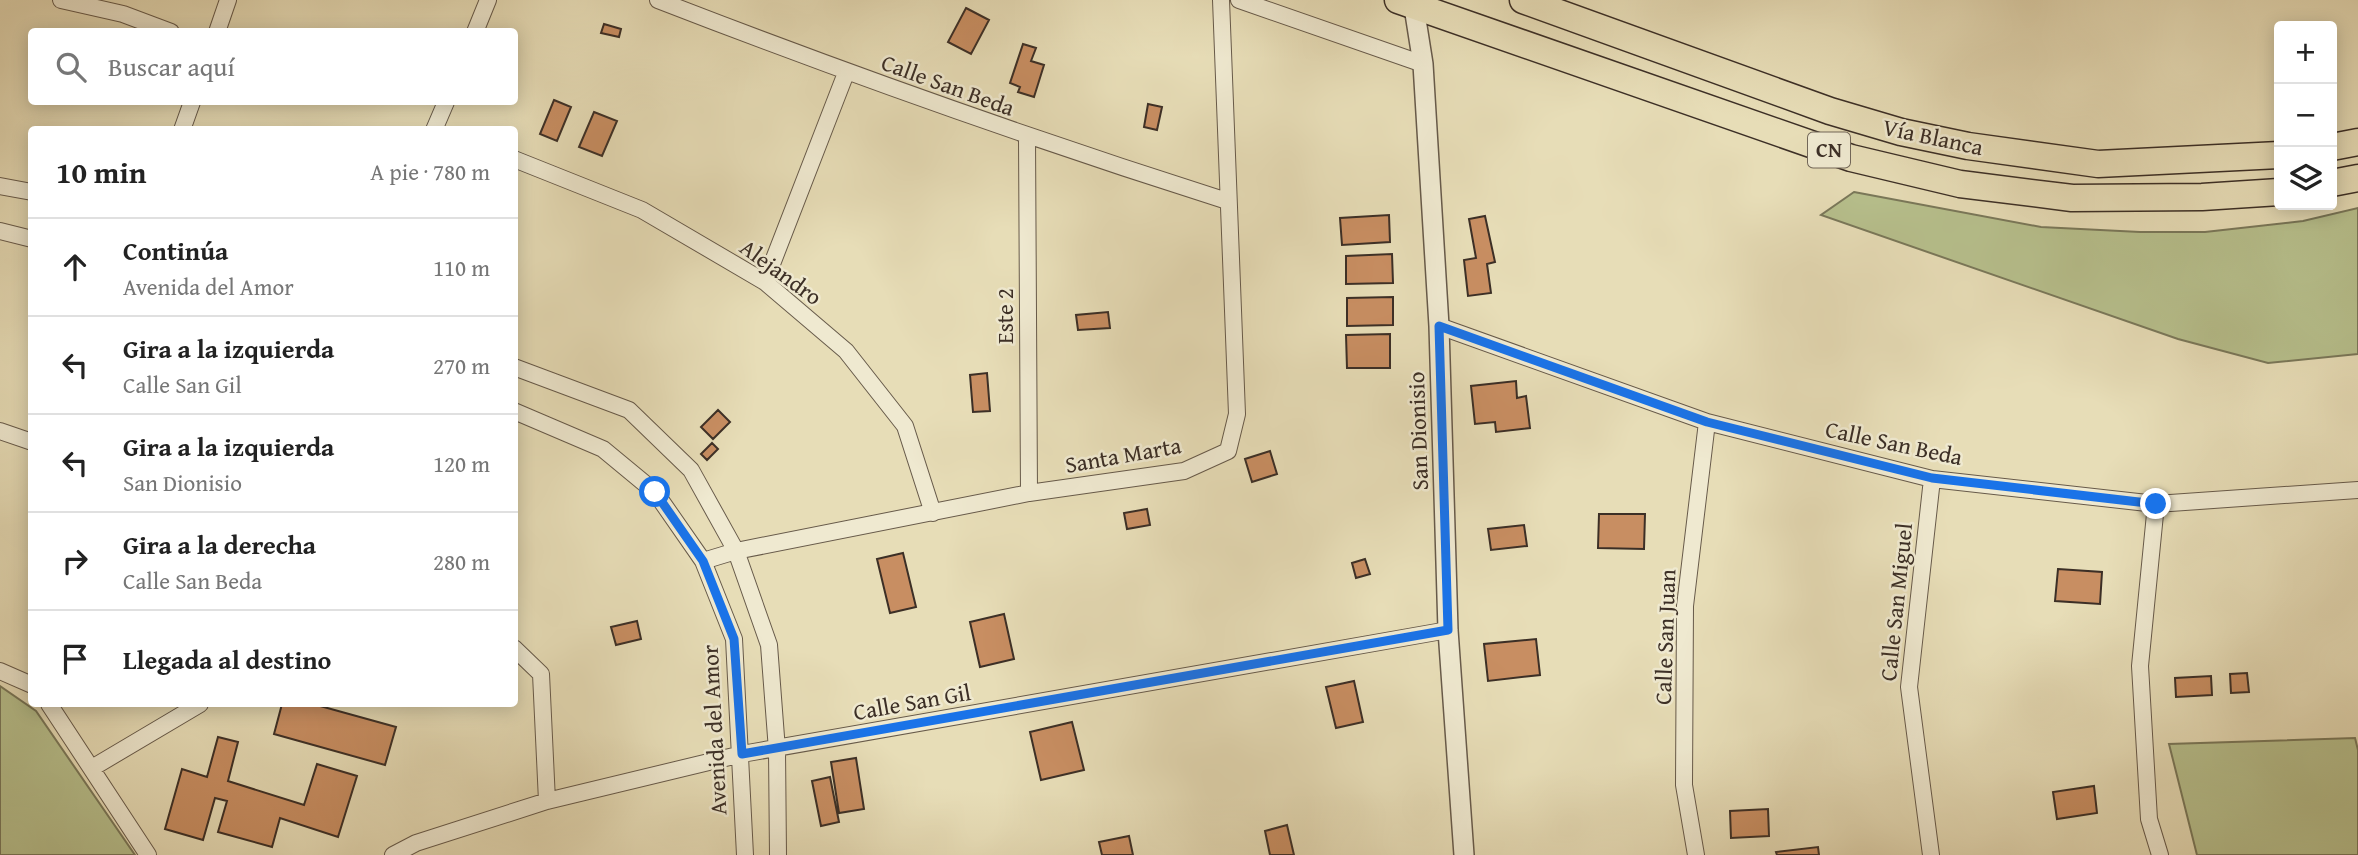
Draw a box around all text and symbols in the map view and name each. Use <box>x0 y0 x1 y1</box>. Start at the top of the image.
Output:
map controls <box>2274 21 2337 210</box>
button: + <box>2274 21 2337 84</box>
search box <box>28 28 518 105</box>
street label: Calle San Beda <box>877 45 1019 124</box>
text: Buscar aquí <box>108 47 235 86</box>
icon: search <box>52 48 90 86</box>
button: − <box>2274 84 2337 147</box>
street label: Vía Blanca <box>1880 110 1986 163</box>
road number: CN <box>1808 132 1850 168</box>
button: layers <box>2274 147 2337 210</box>
text: 10 min <box>56 150 146 194</box>
text: A pie · 780 m <box>370 155 490 188</box>
text: Continúa <box>123 231 228 270</box>
street label: Alejandro <box>733 231 829 313</box>
icon: ahead <box>56 248 94 286</box>
text: 110 m <box>433 251 490 284</box>
text: Avenida del Amor <box>123 270 294 303</box>
street label: Este 2 <box>988 288 1021 344</box>
text: Gira a la izquierda <box>123 329 334 368</box>
icon: left <box>56 346 94 384</box>
text: 270 m <box>433 349 490 382</box>
text: Calle San Gil <box>123 368 242 401</box>
street label: San Dionisio <box>1399 371 1436 491</box>
street label: Calle San Beda <box>1823 412 1966 473</box>
text: Gira a la izquierda <box>123 427 334 466</box>
street label: Santa Marta <box>1062 428 1184 481</box>
icon: left <box>56 444 94 482</box>
text: 120 m <box>433 447 490 480</box>
text: San Dionisio <box>123 466 242 499</box>
route start <box>639 476 670 507</box>
route end <box>2140 488 2171 519</box>
street label: Calle San Miguel <box>1871 521 1920 683</box>
text: Gira a la derecha <box>123 525 316 564</box>
icon: right <box>56 542 94 580</box>
text: 280 m <box>433 545 490 578</box>
text: Calle San Beda <box>123 564 262 597</box>
street label: Calle San Juan <box>1646 569 1683 705</box>
icon: arrive <box>56 640 94 678</box>
text: Llegada al destino <box>123 640 331 679</box>
street label: Avenida del Amor <box>693 643 734 816</box>
street label: Calle San Gil <box>851 675 973 728</box>

